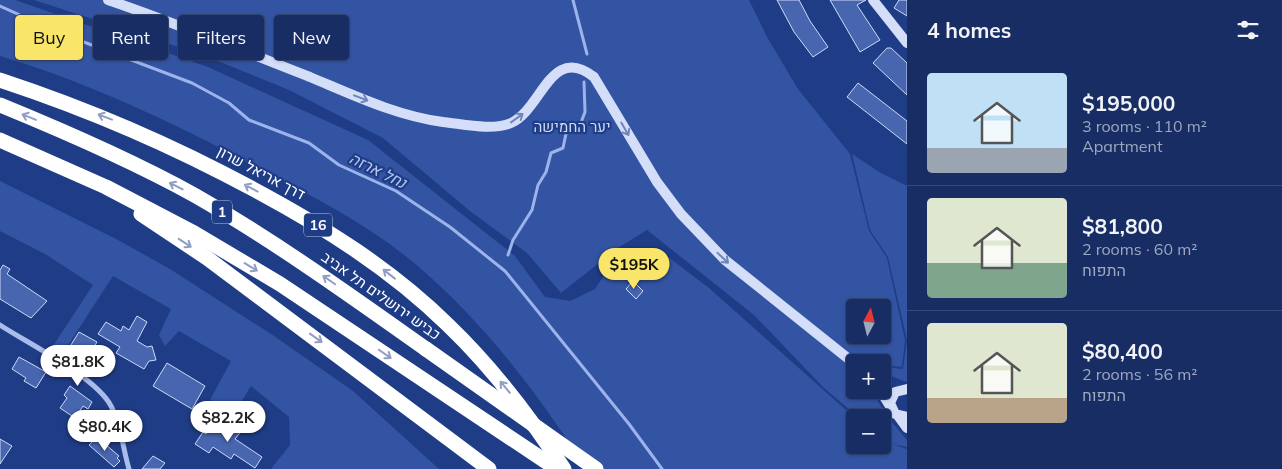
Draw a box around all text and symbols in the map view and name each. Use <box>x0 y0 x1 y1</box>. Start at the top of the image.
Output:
chip: Buy <box>15 15 83 60</box>
chip: Rent <box>93 15 168 60</box>
chip: Filters <box>178 15 264 60</box>
chip: New <box>274 15 349 60</box>
icon: filters <box>1234 16 1262 44</box>
text: 4 homes <box>927 17 1011 43</box>
text: $195,000 <box>1082 90 1175 116</box>
icon: home <box>967 93 1027 153</box>
one-way arrow <box>353 94 368 103</box>
one-way arrow <box>22 112 37 121</box>
one-way arrow <box>98 112 113 122</box>
one-way arrow <box>510 112 523 123</box>
text: 3 rooms · 110 m² <box>1082 116 1207 136</box>
park label: יער החמישה <box>533 117 611 136</box>
one-way arrow <box>620 122 630 137</box>
text: Apartment <box>1082 136 1163 156</box>
street label: דרך אריאל שרון <box>214 141 309 204</box>
water label: נחל ארזה <box>346 148 411 193</box>
one-way arrow <box>169 181 184 190</box>
one-way arrow <box>244 183 259 193</box>
road number: 1 <box>212 200 232 223</box>
text: $81,800 <box>1082 213 1163 239</box>
road number: 16 <box>304 214 332 236</box>
icon: home <box>967 218 1027 278</box>
one-way arrow <box>177 238 191 248</box>
text: 2 rooms · 60 m² <box>1082 239 1197 259</box>
street label: כביש ירושלים תל אביב <box>318 247 445 344</box>
pin: $195K <box>599 248 669 290</box>
one-way arrow <box>716 252 729 264</box>
text: $195K <box>609 254 659 274</box>
text: התפוח <box>1082 260 1126 280</box>
one-way arrow <box>243 262 257 272</box>
one-way arrow <box>382 269 396 279</box>
one-way arrow <box>322 275 336 285</box>
north arrow <box>846 299 891 344</box>
map controls <box>846 299 891 454</box>
one-way arrow <box>309 333 323 343</box>
text: $80,400 <box>1082 338 1163 364</box>
icon: home <box>967 343 1027 403</box>
pin: $81.8K <box>37 344 119 387</box>
one-way arrow <box>378 349 392 359</box>
text: $81.8K <box>51 351 105 371</box>
button: + <box>846 354 891 399</box>
text: 2 rooms · 56 m² <box>1082 364 1197 384</box>
one-way arrow <box>499 381 510 394</box>
text: התפוח <box>1082 385 1126 405</box>
pin: $82.2K <box>187 400 269 443</box>
text: $82.2K <box>201 407 255 427</box>
button: − <box>846 409 891 454</box>
pin: $80.4K <box>64 410 146 452</box>
text: $80.4K <box>78 416 132 436</box>

